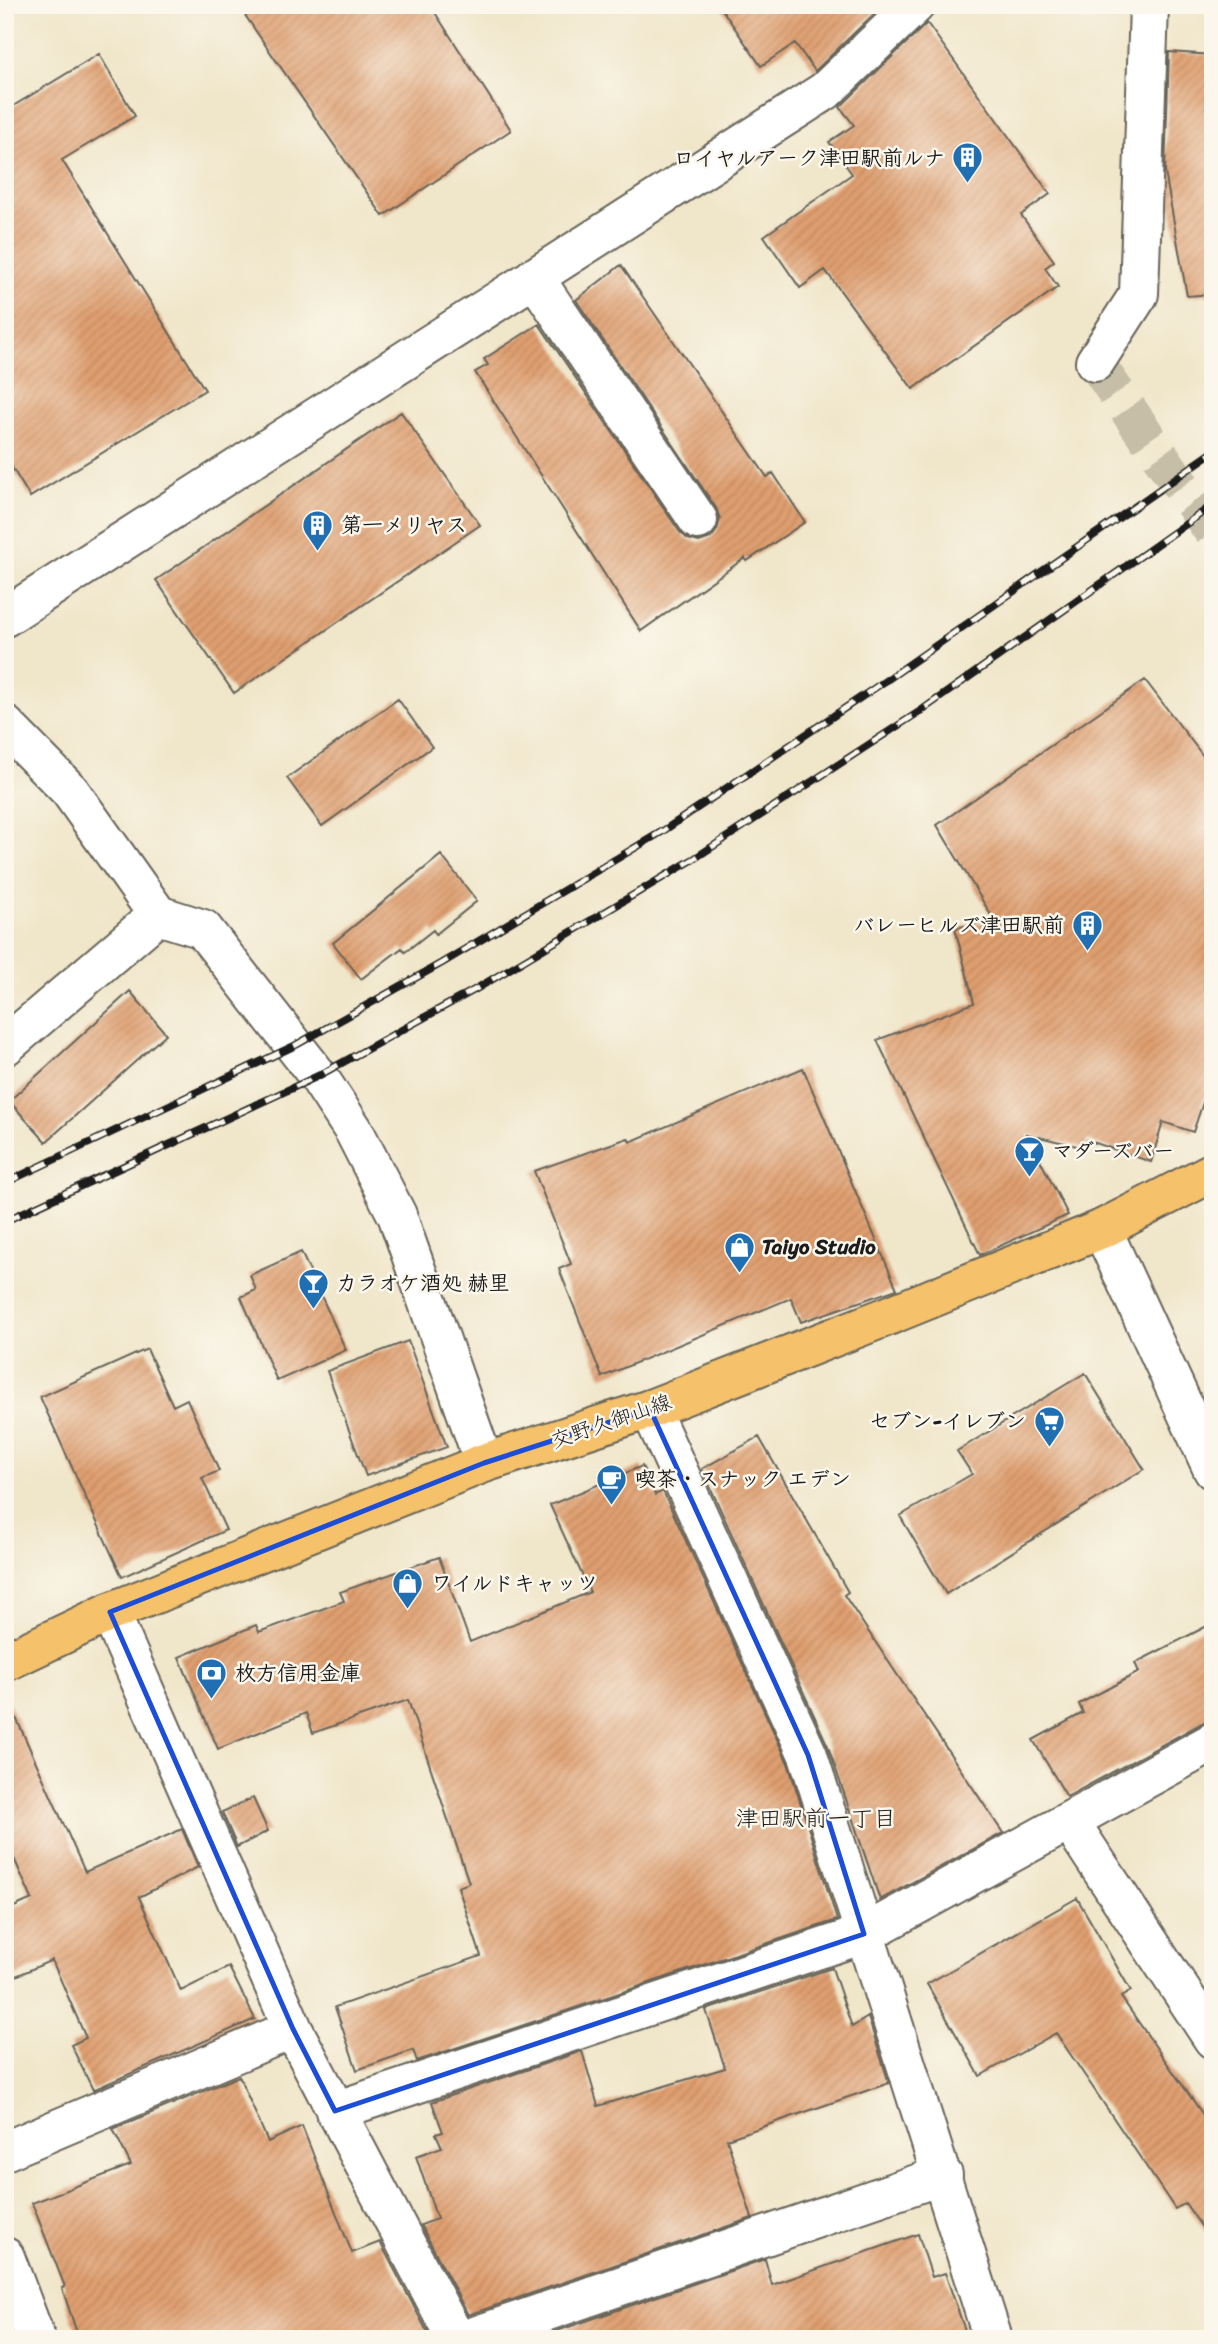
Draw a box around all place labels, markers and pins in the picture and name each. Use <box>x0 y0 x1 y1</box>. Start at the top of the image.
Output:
place label: ロイヤルアーク津田駅前ルナ <box>673 139 945 177</box>
building icon: ロイヤルアーク津田駅前ルナ <box>951 141 985 185</box>
place label: 第一メリヤス <box>341 506 467 544</box>
building icon: 第一メリヤス <box>301 508 335 552</box>
place label: バレーヒルズ津田駅前 <box>853 906 1064 944</box>
building icon: バレーヒルズ津田駅前 <box>1070 908 1104 952</box>
place label: マダーズバー <box>1052 1132 1174 1170</box>
bar icon: マダーズバー <box>1012 1134 1046 1178</box>
place label: Taiyo Studio <box>762 1228 876 1266</box>
shop icon: Taiyo Studio <box>722 1230 756 1274</box>
place label: カラオケ酒処 赫里 <box>336 1264 509 1302</box>
bar icon: カラオケ酒処 赫里 <box>296 1266 330 1310</box>
place label: セブン-イレブン <box>869 1402 1026 1440</box>
supermarket icon: セブン-イレブン <box>1032 1404 1066 1448</box>
place label: 喫茶・スナック エデン <box>635 1460 851 1498</box>
cafe icon: 喫茶・スナック エデン <box>595 1462 629 1506</box>
place label: ワイルドキャッツ <box>431 1564 598 1602</box>
shop icon: ワイルドキャッツ <box>391 1566 425 1610</box>
place label: 枚方信用金庫 <box>235 1654 361 1692</box>
bank icon: 枚方信用金庫 <box>195 1656 229 1700</box>

